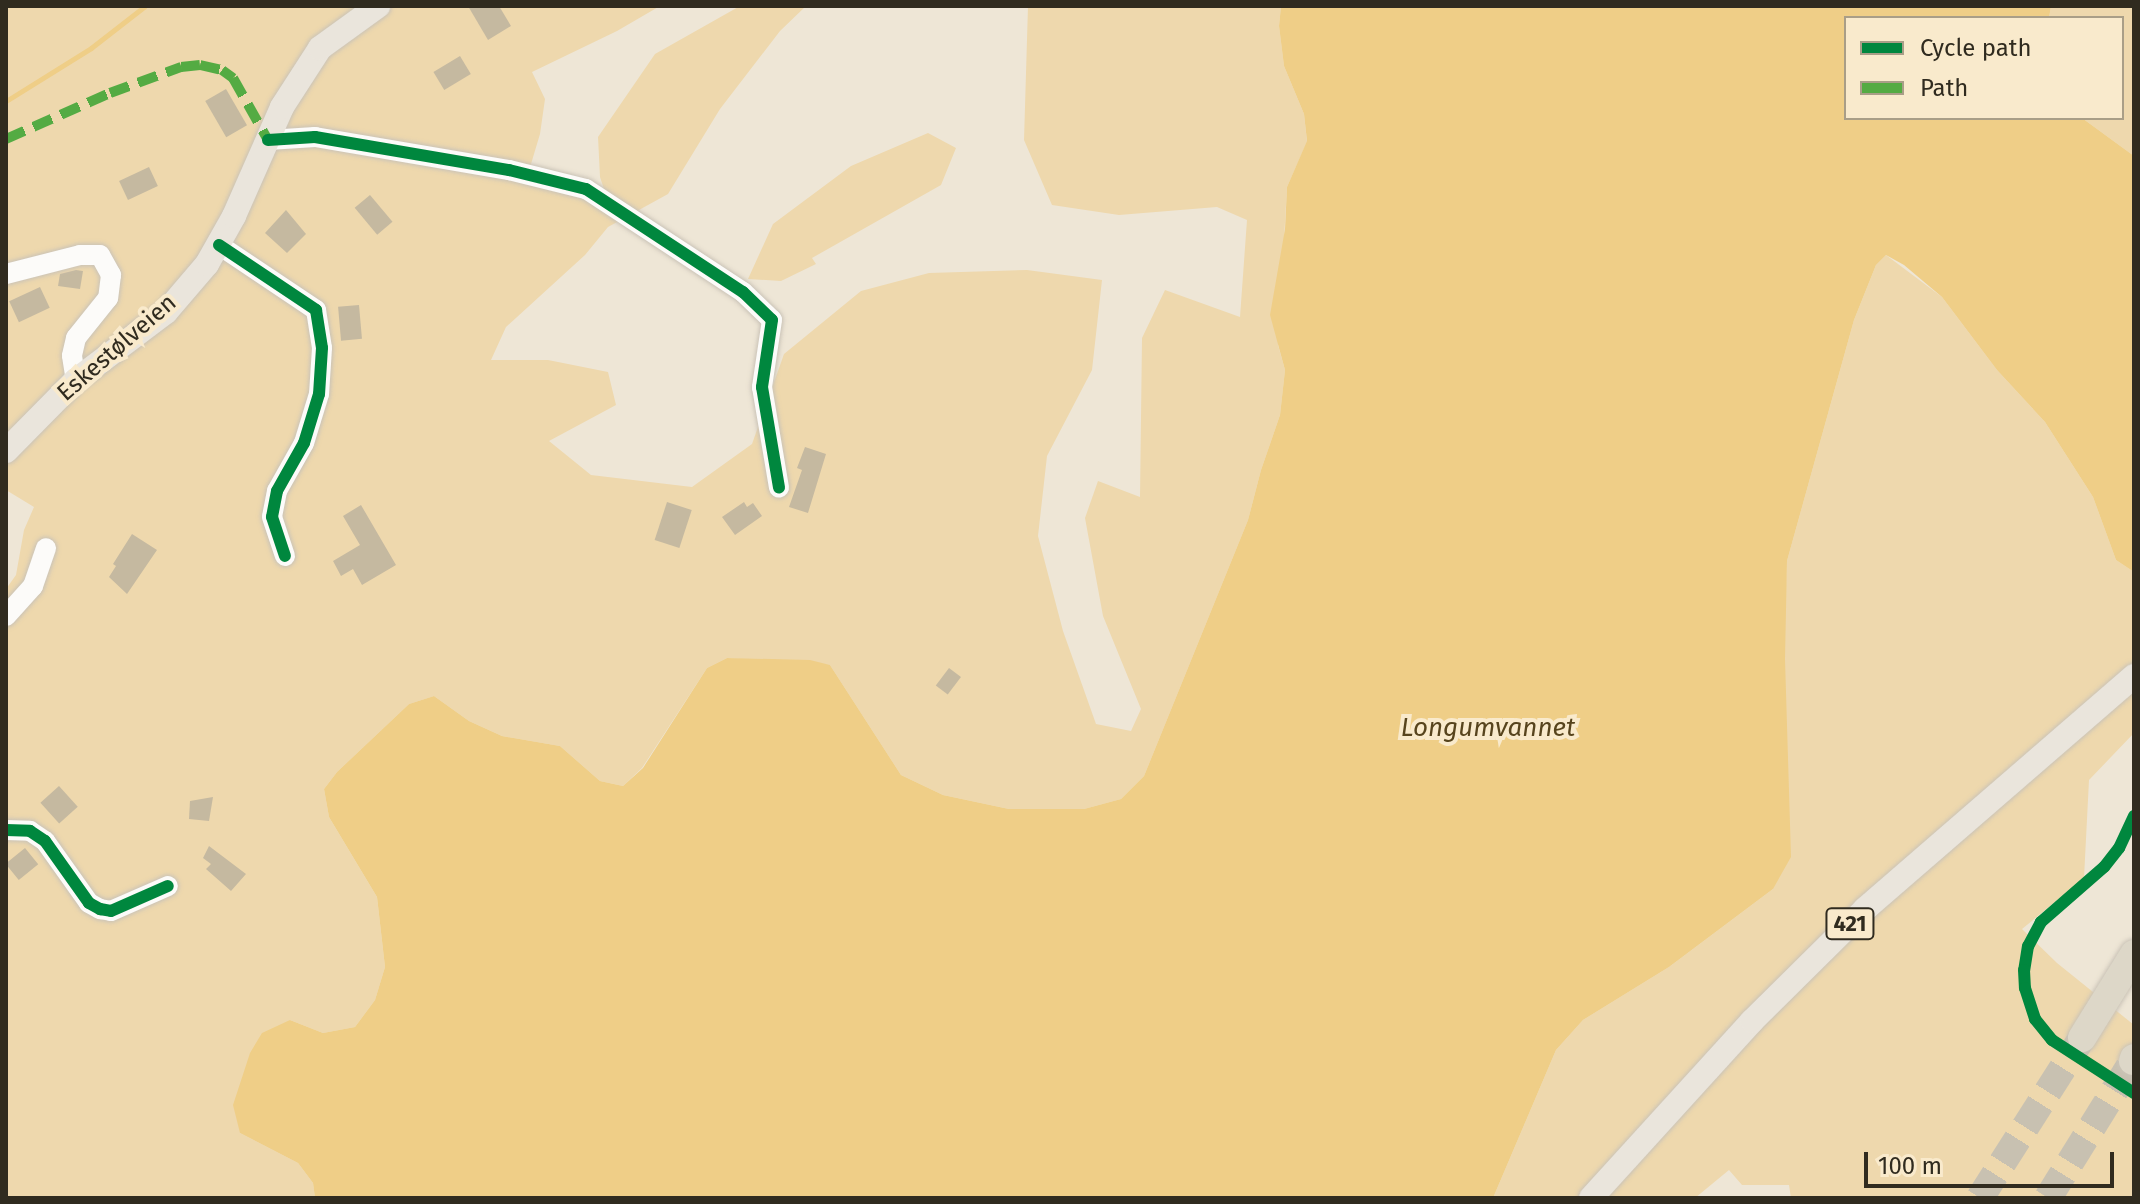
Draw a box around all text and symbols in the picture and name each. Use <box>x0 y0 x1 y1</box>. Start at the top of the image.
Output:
legend <box>1844 16 2124 120</box>
text: Cycle path <box>1920 34 2032 62</box>
text: Path <box>1920 74 1968 102</box>
street label: Eskestølveien <box>52 289 182 407</box>
water label: Longumvannet <box>1401 712 1575 744</box>
road number: 421 <box>1824 906 1876 942</box>
scale bar <box>1868 1136 2118 1186</box>
text: 100 m <box>1878 1152 1942 1180</box>

